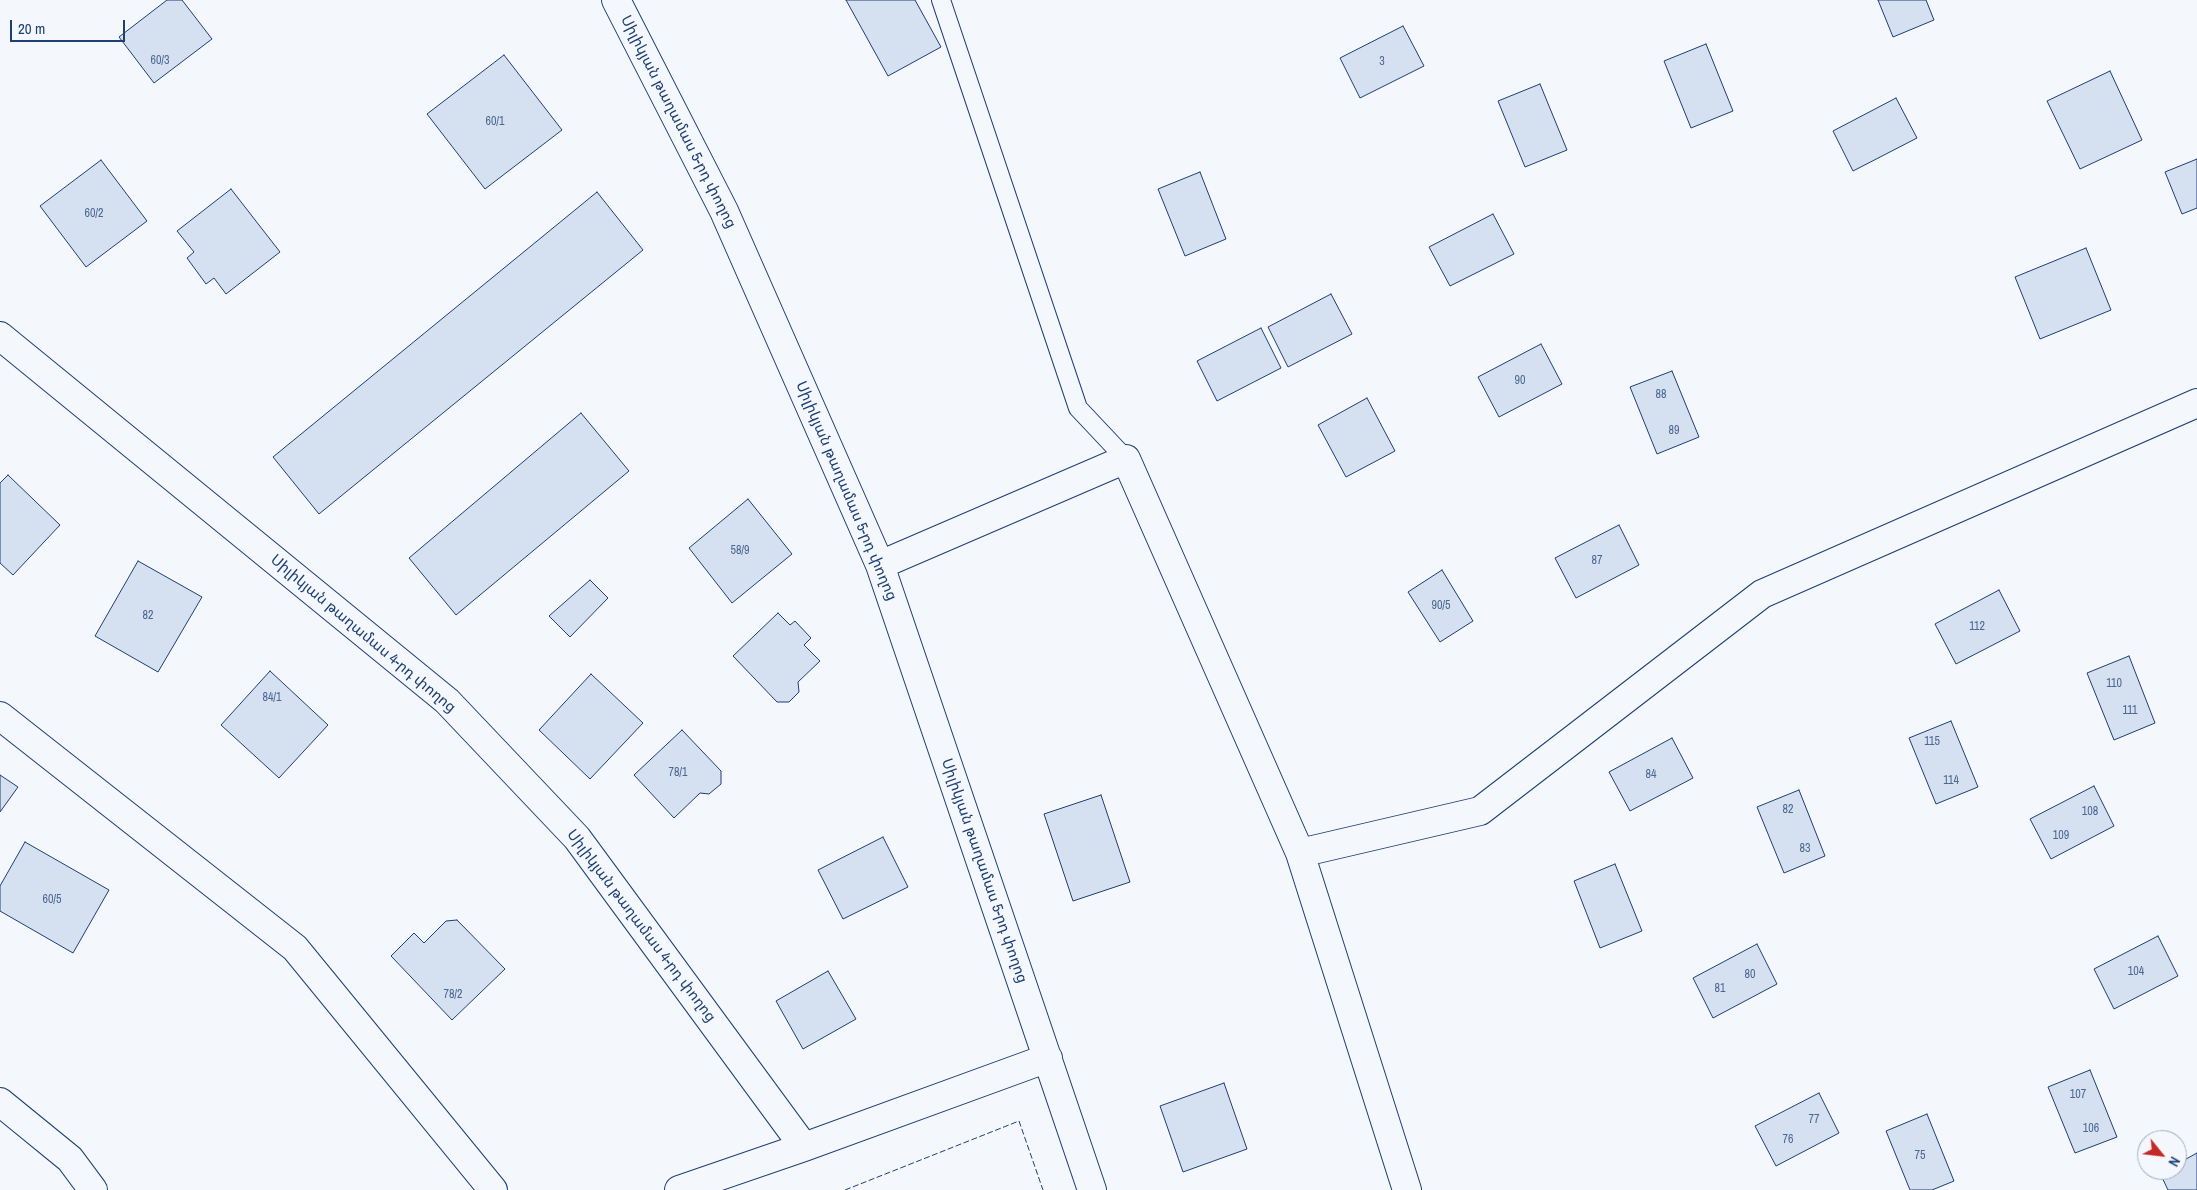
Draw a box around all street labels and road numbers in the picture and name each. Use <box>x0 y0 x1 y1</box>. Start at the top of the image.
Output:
street label: Սիլիկյան թաղամաս 5-րդ փողոց <box>616 13 740 231</box>
street label: Սիլիկյան թաղամաս 5-րդ փողոց <box>792 379 900 603</box>
street label: Սիլիկյան թաղամաս 4-րդ փողոց <box>267 551 459 717</box>
street label: Սիլիկյան թաղամաս 5-րդ փողոց <box>937 756 1031 986</box>
street label: Սիլիկյան թաղամաս 4-րդ փողոց <box>563 826 719 1026</box>

